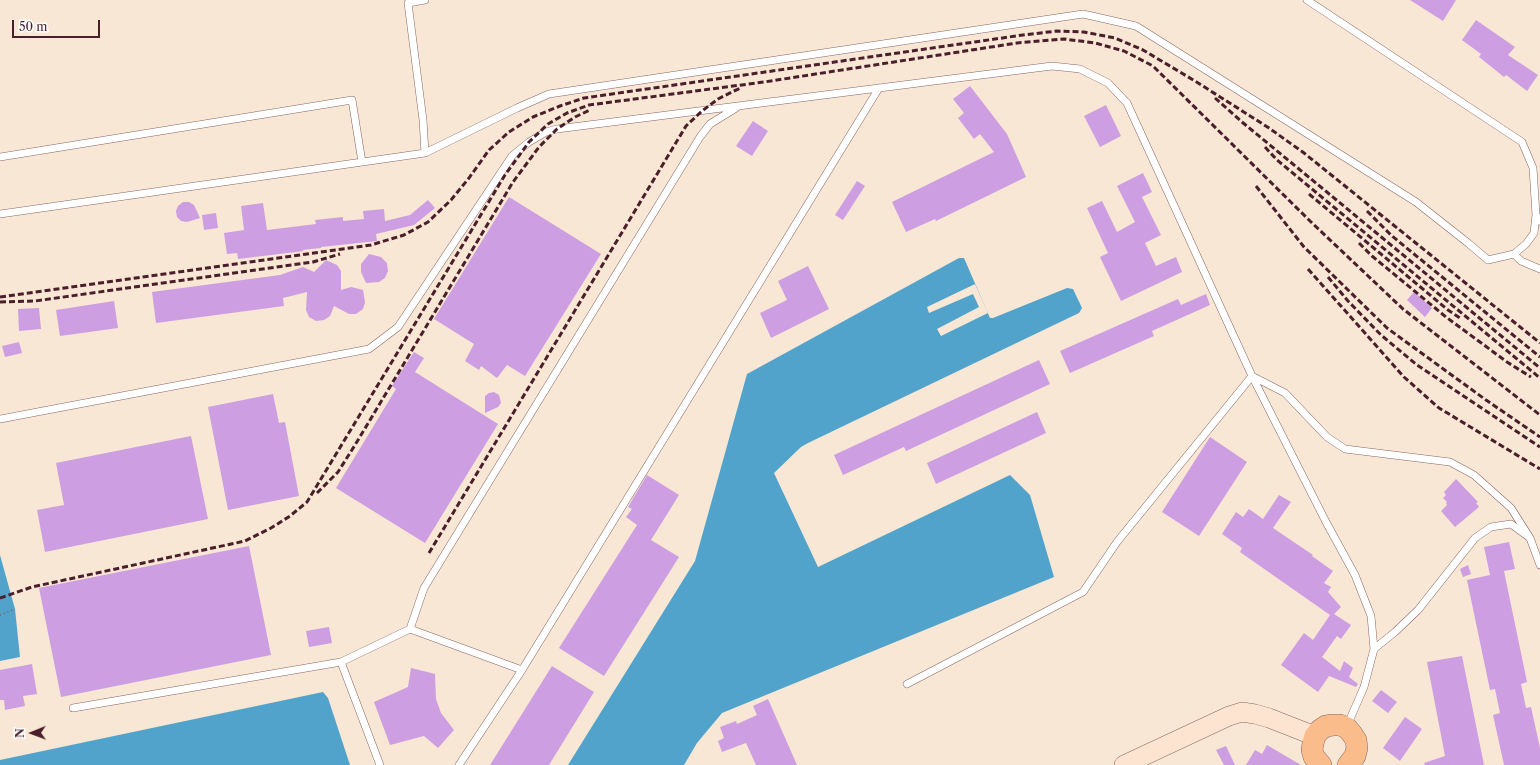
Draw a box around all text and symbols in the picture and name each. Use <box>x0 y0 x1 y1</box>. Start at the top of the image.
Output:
scale bar <box>14 12 102 38</box>
text: 50 m <box>19 19 48 34</box>
north arrow <box>12 713 52 753</box>
text: N <box>13 728 27 738</box>

